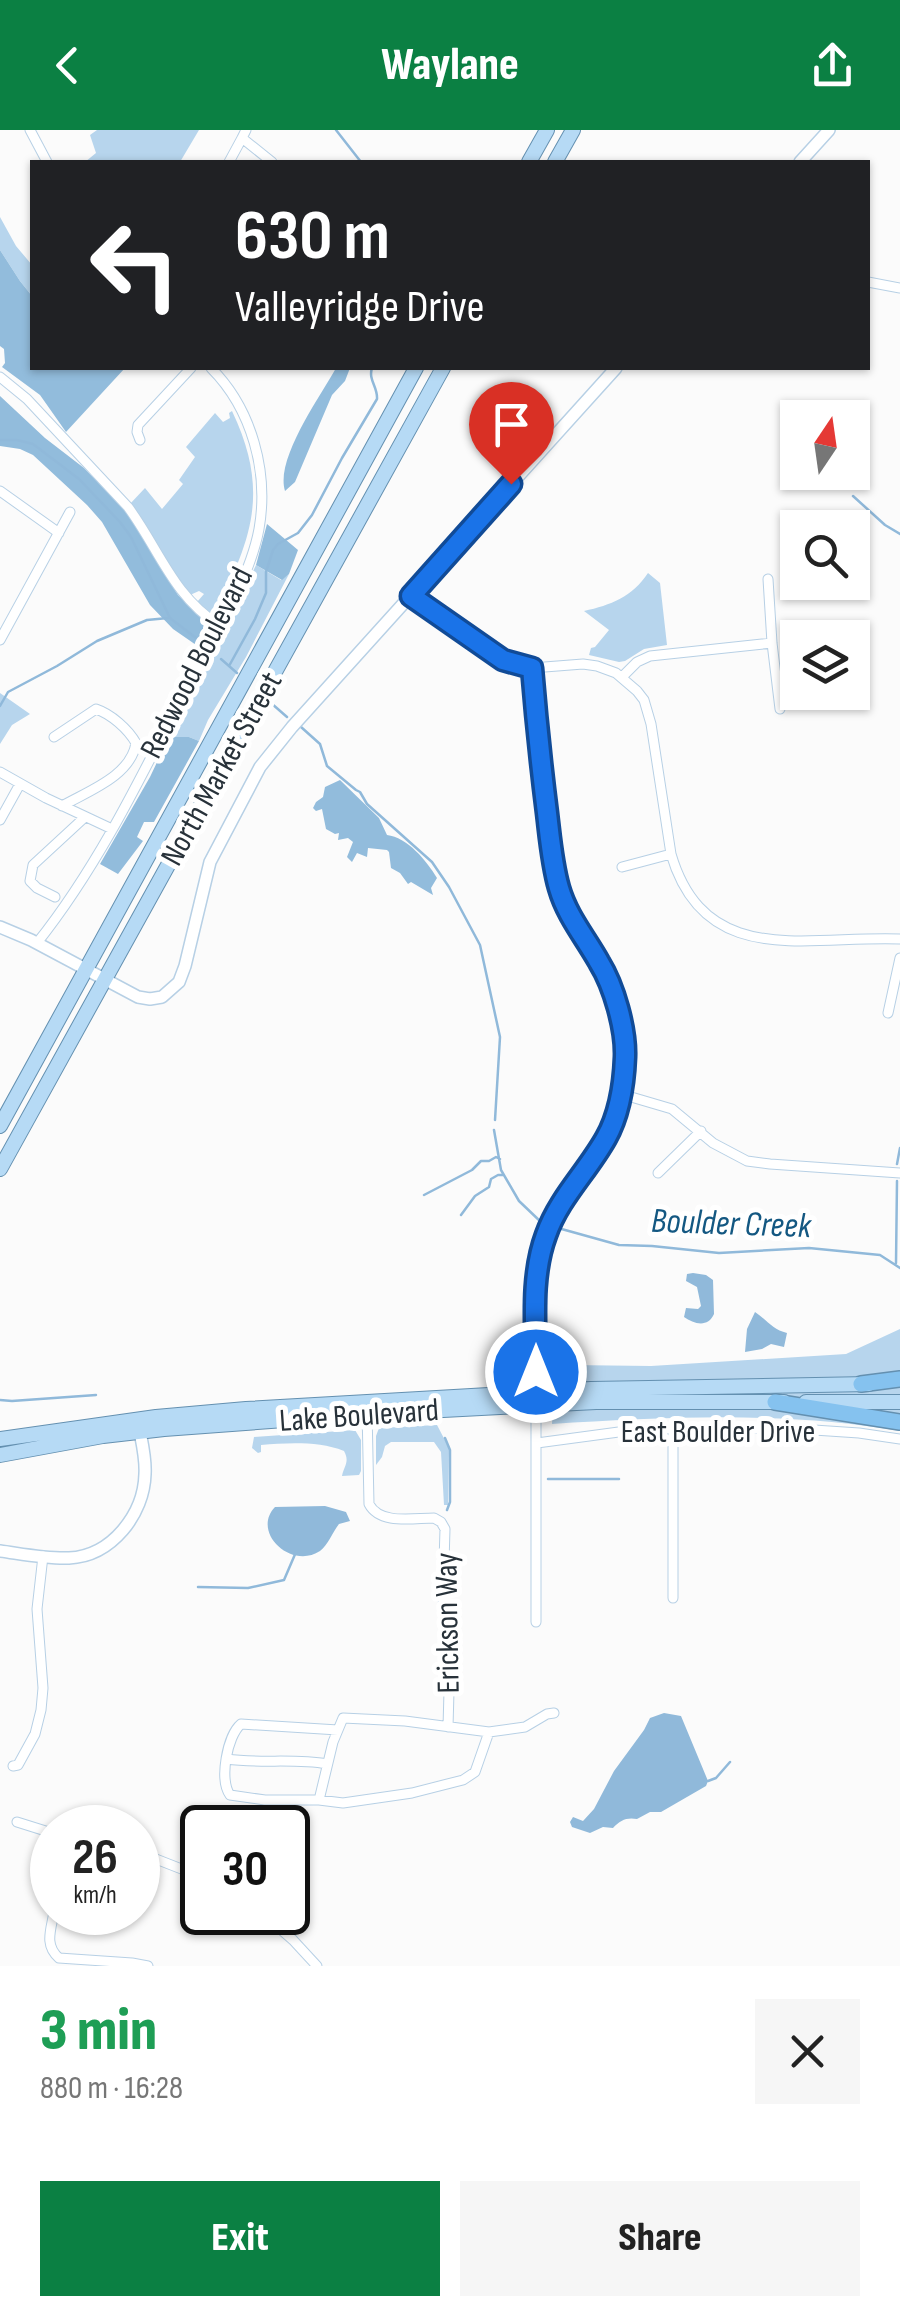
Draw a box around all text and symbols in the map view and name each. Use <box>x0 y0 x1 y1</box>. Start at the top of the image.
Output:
icon: back <box>40 38 95 93</box>
text: Waylane <box>381 38 519 93</box>
icon: share <box>805 38 860 93</box>
text: 630 m <box>235 195 390 279</box>
icon: left <box>70 200 200 330</box>
text: Valleyridge Drive <box>235 280 485 335</box>
pin <box>469 382 554 485</box>
icon: arrive <box>484 397 539 452</box>
north arrow <box>780 400 870 490</box>
map controls <box>780 400 870 710</box>
button: search <box>780 510 870 600</box>
street label: Redwood Boulevard <box>132 561 262 765</box>
button: layers <box>780 620 870 710</box>
street label: North Market Street <box>153 665 291 873</box>
water label: Boulder Creek <box>650 1200 812 1248</box>
position arrow <box>484 1320 588 1424</box>
street label: Lake Boulevard <box>278 1391 440 1441</box>
street label: East Boulder Drive <box>621 1413 815 1452</box>
street label: Erickson Way <box>427 1552 469 1694</box>
speed limit sign: 30 <box>180 1805 310 1935</box>
text: 26 <box>72 1828 118 1888</box>
text: km/h <box>73 1880 117 1911</box>
text: 3 min <box>40 1995 157 2067</box>
button: close <box>755 1999 860 2104</box>
text: 880 m · 16:28 <box>40 2069 183 2108</box>
button: Exit <box>40 2181 440 2296</box>
button: Share <box>460 2181 860 2296</box>

